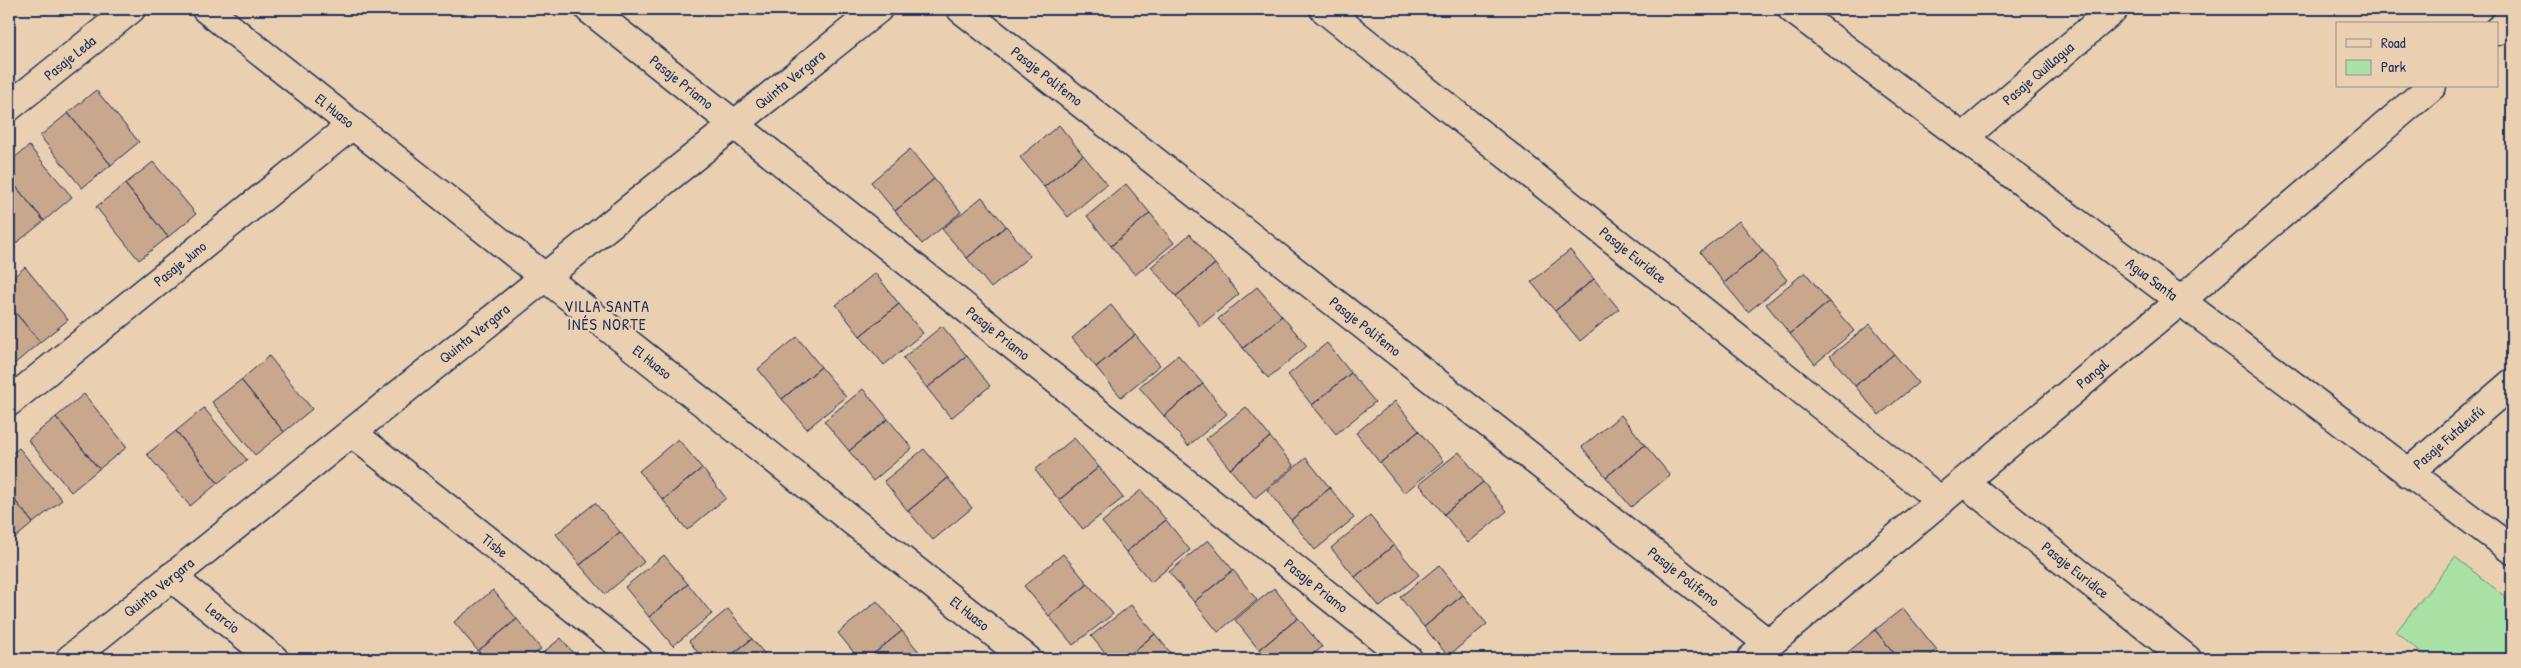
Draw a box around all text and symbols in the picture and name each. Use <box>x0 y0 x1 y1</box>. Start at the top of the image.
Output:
legend <box>2336 22 2498 88</box>
street label: Pasaje Leda <box>39 30 100 85</box>
text: Road <box>2381 32 2406 53</box>
street label: Pasaje Quillagua <box>1998 37 2078 110</box>
street label: Pasaje Polifemo <box>1007 41 1087 111</box>
street label: Quinta Vergara <box>750 45 829 114</box>
street label: Pasaje Priamo <box>645 50 718 114</box>
text: Park <box>2381 56 2406 77</box>
street label: El Huaso <box>311 88 359 133</box>
street label: Pasaje Euridice <box>1595 222 1671 288</box>
street label: Pasaje Juno <box>149 236 211 291</box>
street label: Agua Santa <box>2122 253 2182 305</box>
street label: Pasaje Polifemo <box>1325 291 1406 361</box>
district label: VILLA SANTA INÉS NORTE <box>564 295 650 335</box>
street label: Quinta Vergara <box>434 298 514 368</box>
street label: Pasaje Priamo <box>962 301 1035 365</box>
street label: El Huaso <box>628 340 677 384</box>
street label: Pangal <box>2072 354 2113 393</box>
street label: Pasaje Futaleufú <box>2408 401 2489 474</box>
street label: Tisbe <box>477 528 513 562</box>
street label: Pasaje Euridice <box>2037 537 2114 603</box>
street label: Pasaje Polifemo <box>1644 542 1724 611</box>
street label: Quinta Vergara <box>119 552 198 622</box>
street label: Pasaje Priamo <box>1280 554 1353 617</box>
street label: El Huaso <box>946 591 994 635</box>
street label: Learcio <box>201 598 245 638</box>

